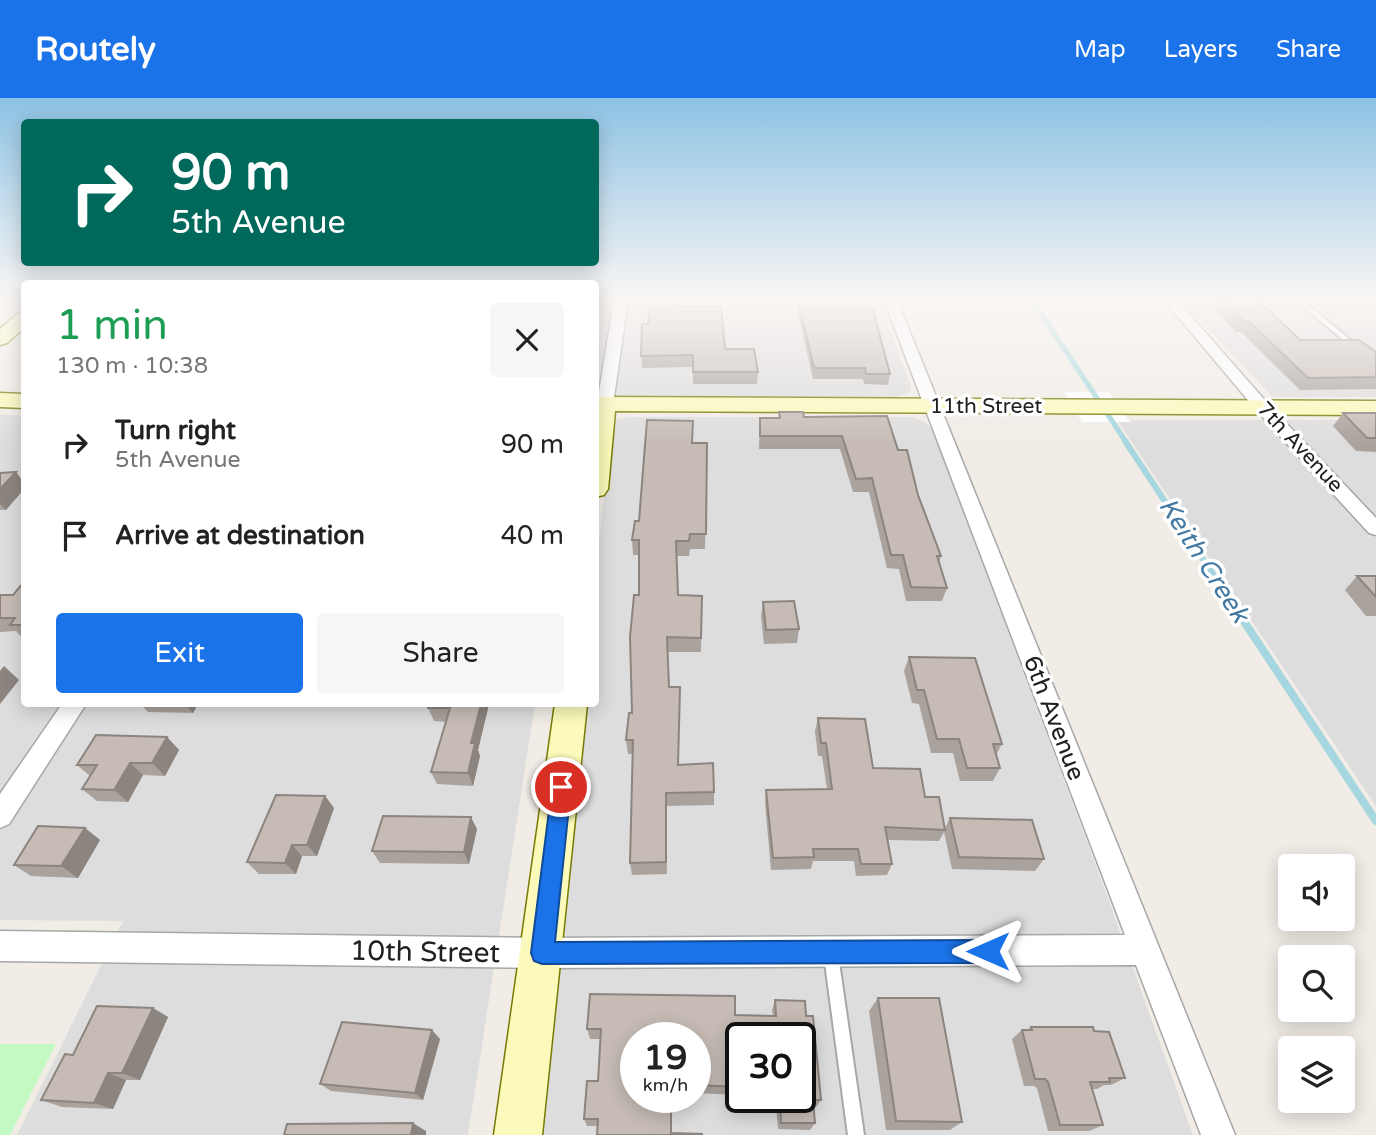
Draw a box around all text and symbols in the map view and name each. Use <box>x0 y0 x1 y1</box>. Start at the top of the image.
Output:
text: Routely <box>35 30 156 69</box>
text: Map <box>1074 35 1126 64</box>
text: Layers <box>1164 35 1238 64</box>
text: Share <box>1276 35 1341 64</box>
text: 90 m <box>171 144 290 203</box>
icon: right <box>56 147 147 238</box>
text: 5th Avenue <box>171 204 346 242</box>
text: 1 min <box>56 300 168 351</box>
button: close <box>490 303 564 377</box>
text: 130 m · 10:38 <box>56 352 208 380</box>
street label: 11th Street <box>930 394 1042 419</box>
street label: 7th Avenue <box>1252 397 1348 498</box>
text: Turn right <box>115 415 236 446</box>
icon: right <box>56 426 94 464</box>
text: 90 m <box>501 429 564 460</box>
text: 5th Avenue <box>115 446 241 474</box>
water label: Keith Creek <box>1152 492 1257 630</box>
icon: arrive <box>56 517 94 555</box>
text: Arrive at destination <box>115 520 365 551</box>
text: 40 m <box>501 520 564 551</box>
button: Exit <box>56 613 303 693</box>
button: Share <box>317 613 564 693</box>
street label: 6th Avenue <box>1017 652 1091 784</box>
pin <box>531 757 591 817</box>
icon: arrive <box>542 768 580 806</box>
map controls <box>1278 854 1355 1113</box>
button: sound <box>1278 854 1355 931</box>
position arrow <box>951 914 1025 988</box>
street label: 10th Street <box>350 934 501 970</box>
button: search <box>1278 945 1355 1022</box>
speed limit sign: 30 <box>725 1022 816 1113</box>
button: layers <box>1278 1036 1355 1113</box>
text: 19 <box>644 1037 687 1079</box>
text: km/h <box>643 1074 688 1096</box>

